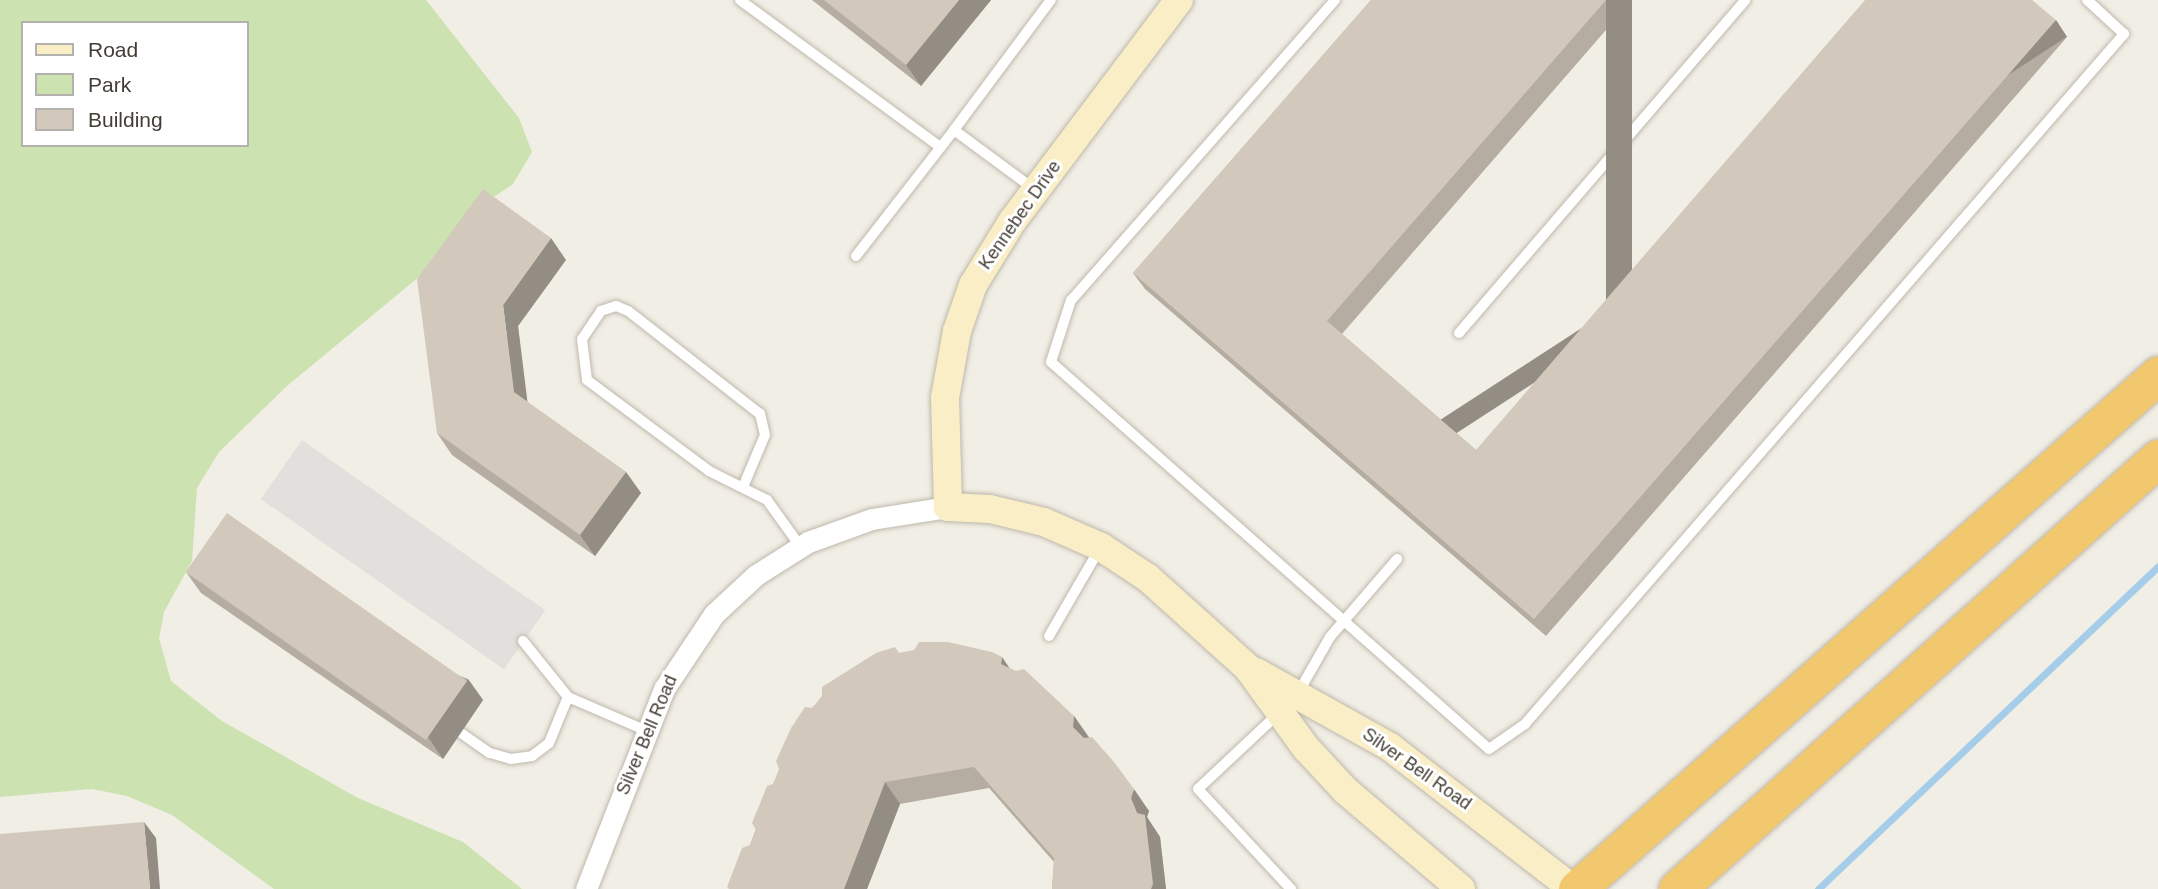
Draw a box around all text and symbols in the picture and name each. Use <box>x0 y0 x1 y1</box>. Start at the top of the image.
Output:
legend <box>21 21 248 147</box>
text: Road <box>88 38 138 61</box>
text: Park <box>88 73 131 96</box>
text: Building <box>88 108 163 131</box>
street label: Kennebec Drive <box>974 156 1066 274</box>
street label: Silver Bell Road <box>612 672 682 798</box>
street label: Silver Bell Road <box>1358 723 1476 815</box>

